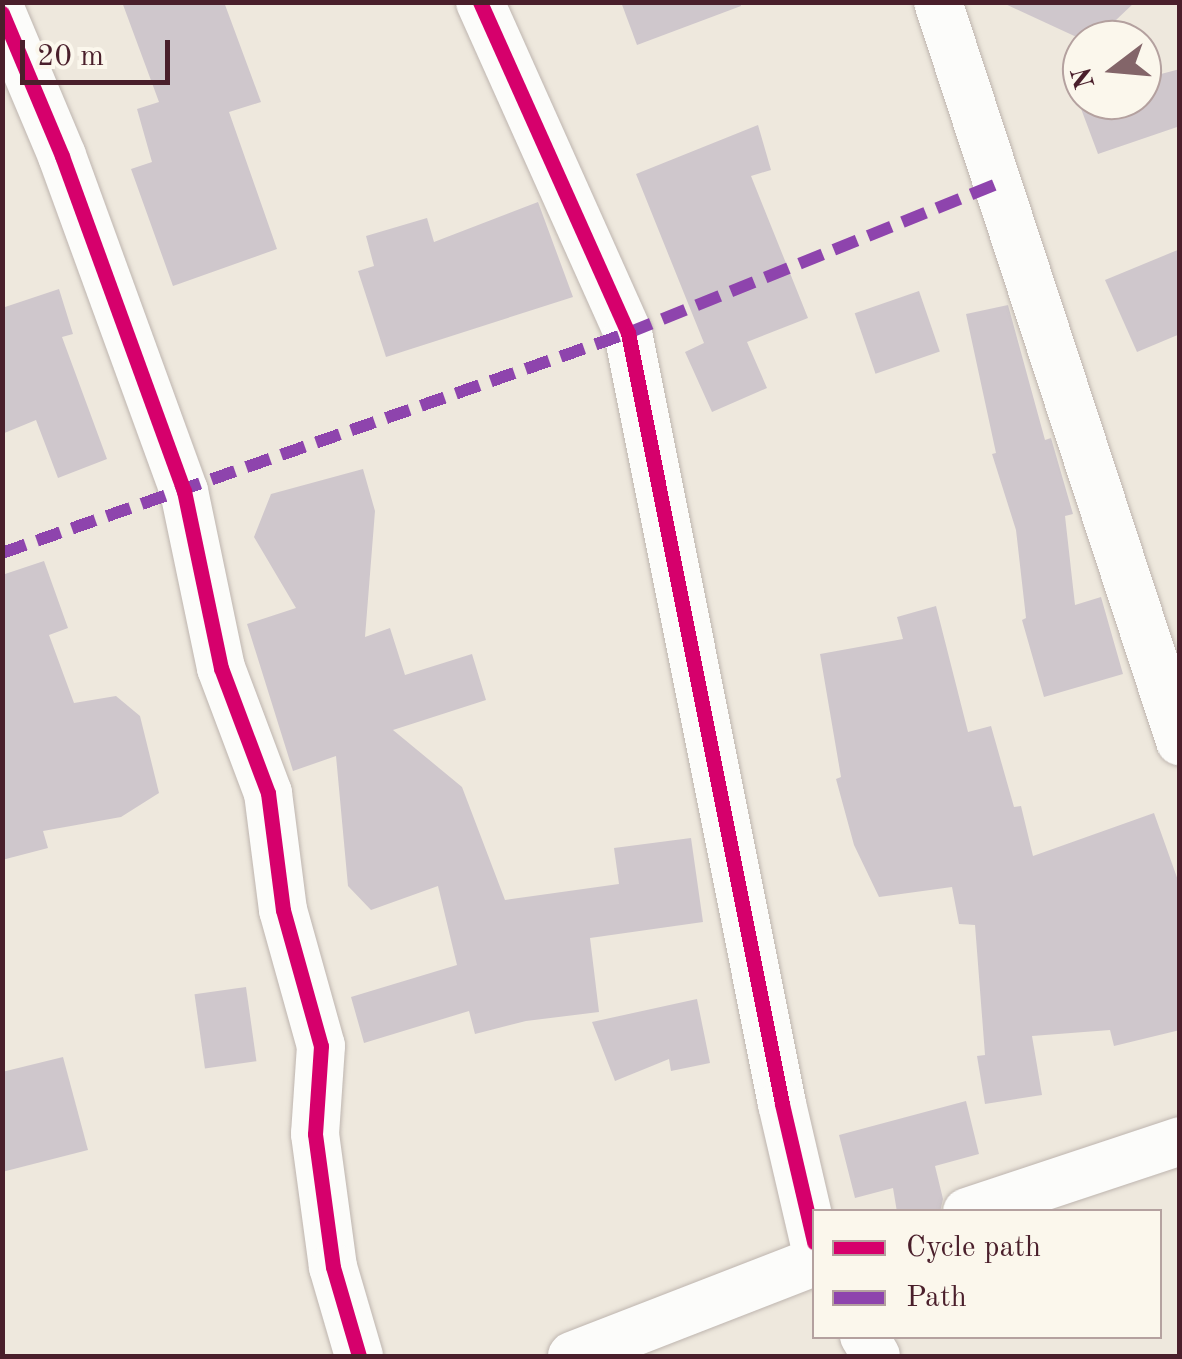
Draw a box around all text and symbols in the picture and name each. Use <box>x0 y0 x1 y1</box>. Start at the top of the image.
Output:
scale bar <box>25 20 175 82</box>
north arrow <box>1062 20 1162 120</box>
text: 20 m <box>37 42 104 72</box>
text: N <box>1069 64 1101 92</box>
legend <box>812 1209 1162 1339</box>
text: Cycle path <box>906 1233 1041 1263</box>
text: Path <box>906 1283 967 1313</box>

